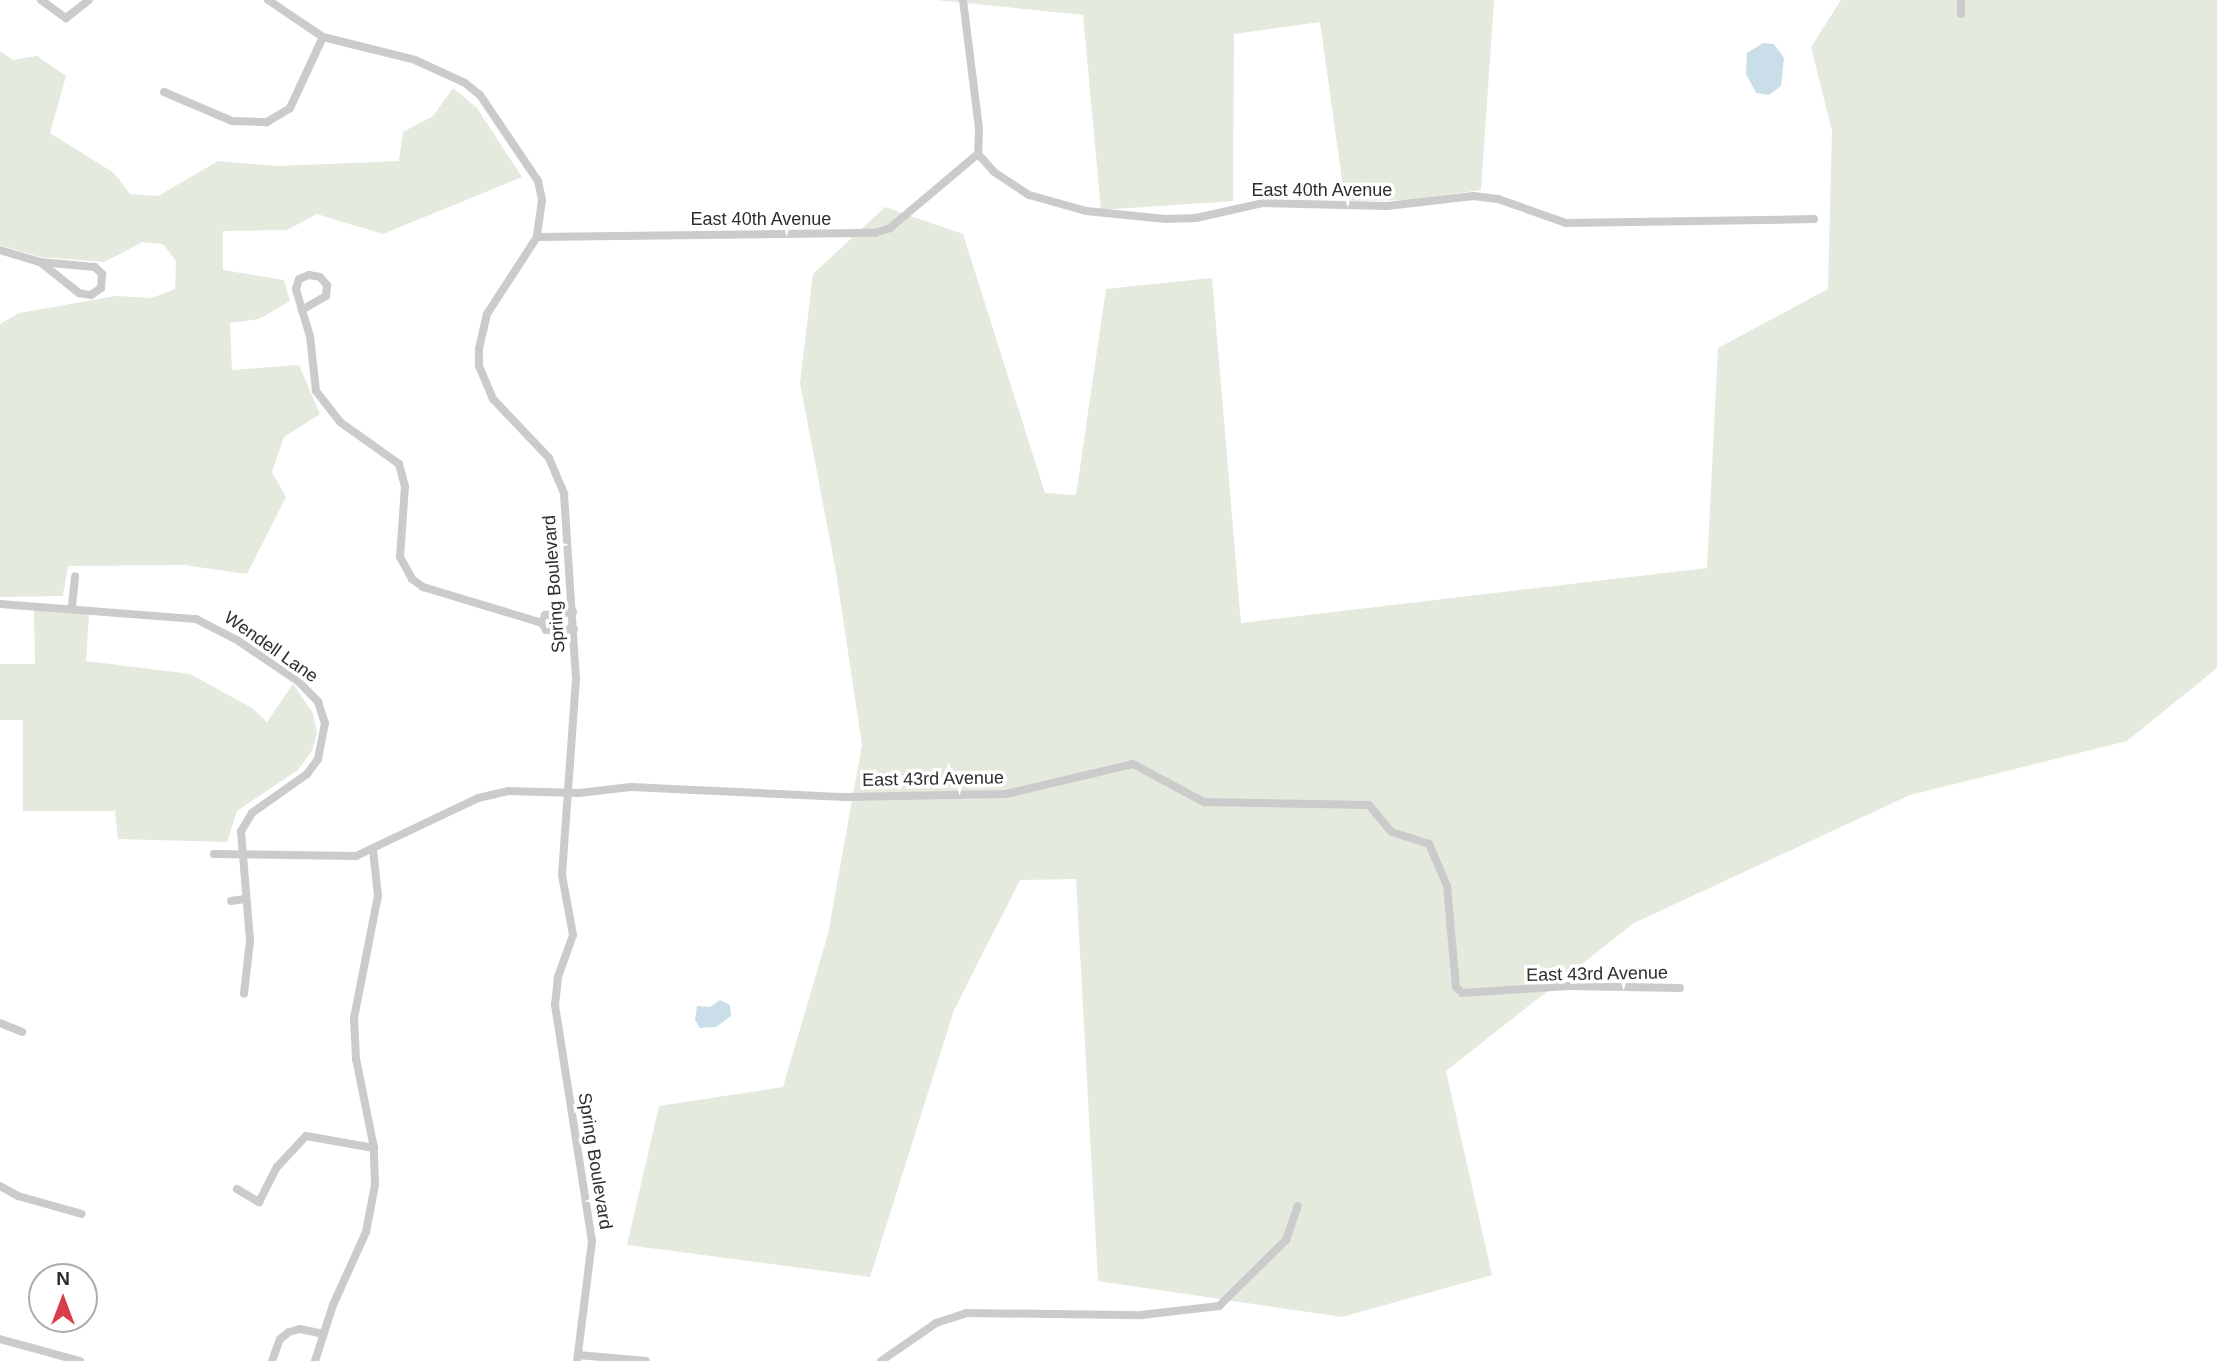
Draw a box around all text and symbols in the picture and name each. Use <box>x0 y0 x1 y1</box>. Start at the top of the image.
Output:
street label: East 40th Avenue <box>1251 179 1393 201</box>
street label: East 40th Avenue <box>690 208 832 230</box>
street label: Spring Boulevard <box>538 514 570 654</box>
street label: Wendell Lane <box>220 607 322 687</box>
street label: East 43rd Avenue <box>861 767 1005 791</box>
street label: East 43rd Avenue <box>1525 962 1669 986</box>
street label: Spring Boulevard <box>574 1091 616 1231</box>
north arrow <box>28 1263 98 1333</box>
text: N <box>56 1268 70 1289</box>

